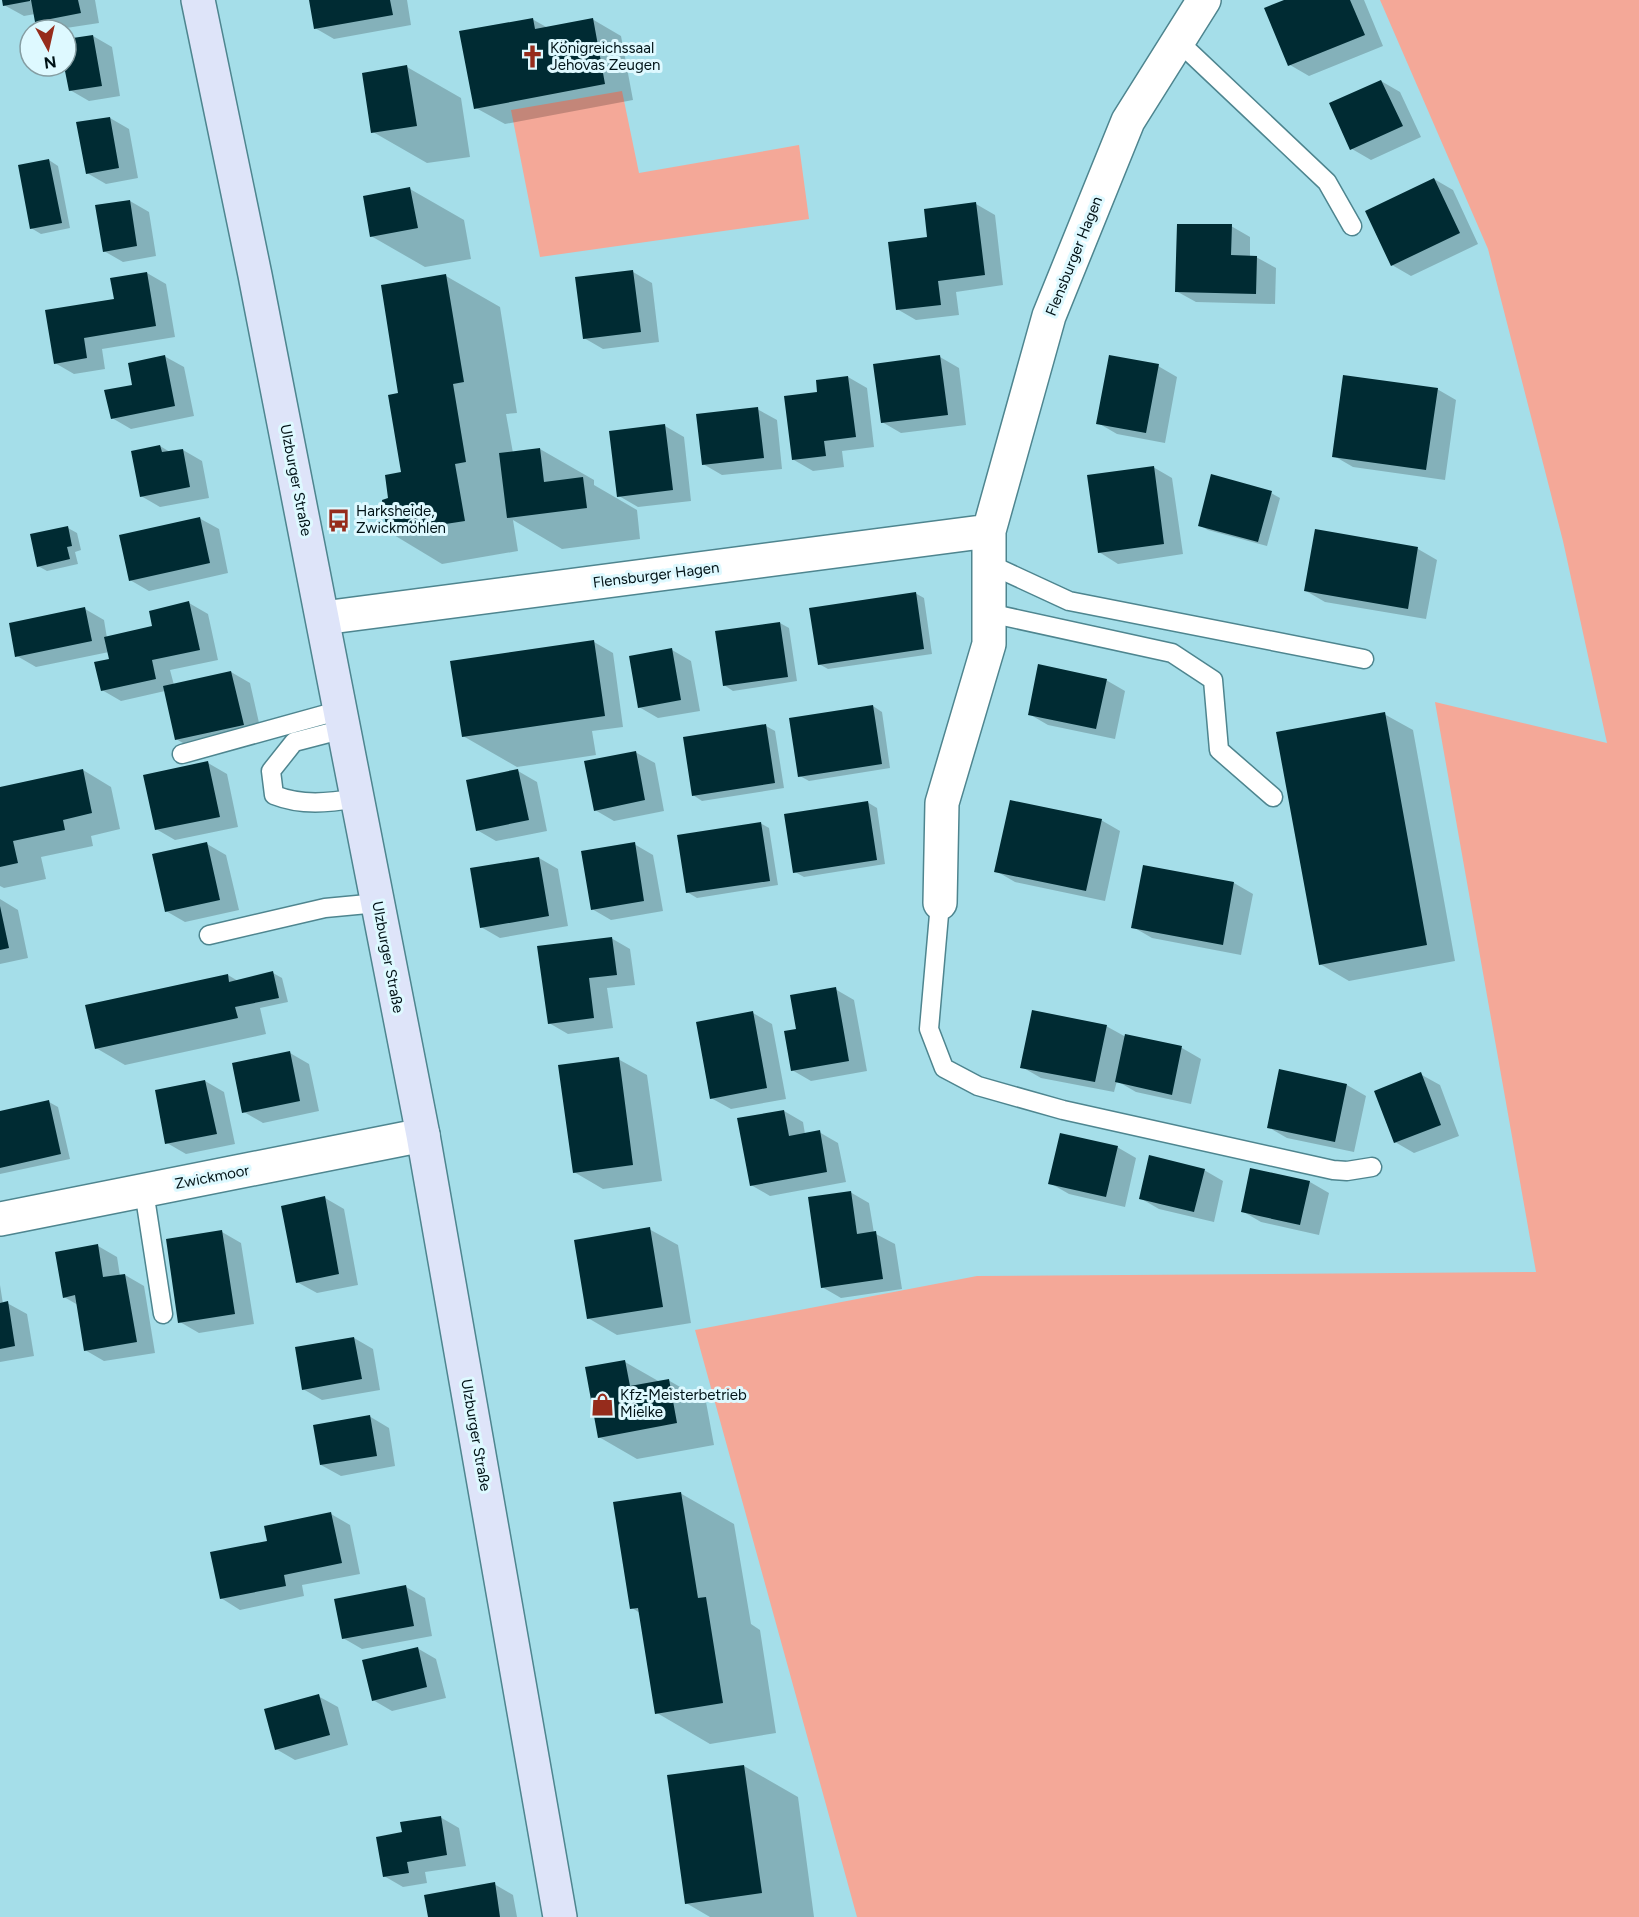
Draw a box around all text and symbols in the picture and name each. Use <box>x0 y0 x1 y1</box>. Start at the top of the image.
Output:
north arrow <box>18 18 78 78</box>
place label: Königreichssaal Jehovas Zeugen <box>550 39 660 74</box>
church icon: Königreichssaal Jehovas Zeugen <box>519 44 545 70</box>
text: N <box>43 52 57 73</box>
street label: Flensburger Hagen <box>1042 194 1106 318</box>
street label: Ulzburger Straße <box>276 423 316 537</box>
place label: Harksheide, Zwickmöhlen <box>356 502 446 537</box>
bus stop icon: Harksheide, Zwickmöhlen <box>325 507 351 533</box>
street label: Flensburger Hagen <box>592 558 720 592</box>
street label: Ulzburger Straße <box>368 900 408 1014</box>
street label: Zwickmoor <box>173 1161 251 1193</box>
street label: Ulzburger Straße <box>457 1378 495 1492</box>
place label: Kfz-Meisterbetrieb Mielke <box>620 1386 747 1421</box>
shop icon: Kfz-Meisterbetrieb Mielke <box>589 1391 615 1417</box>

